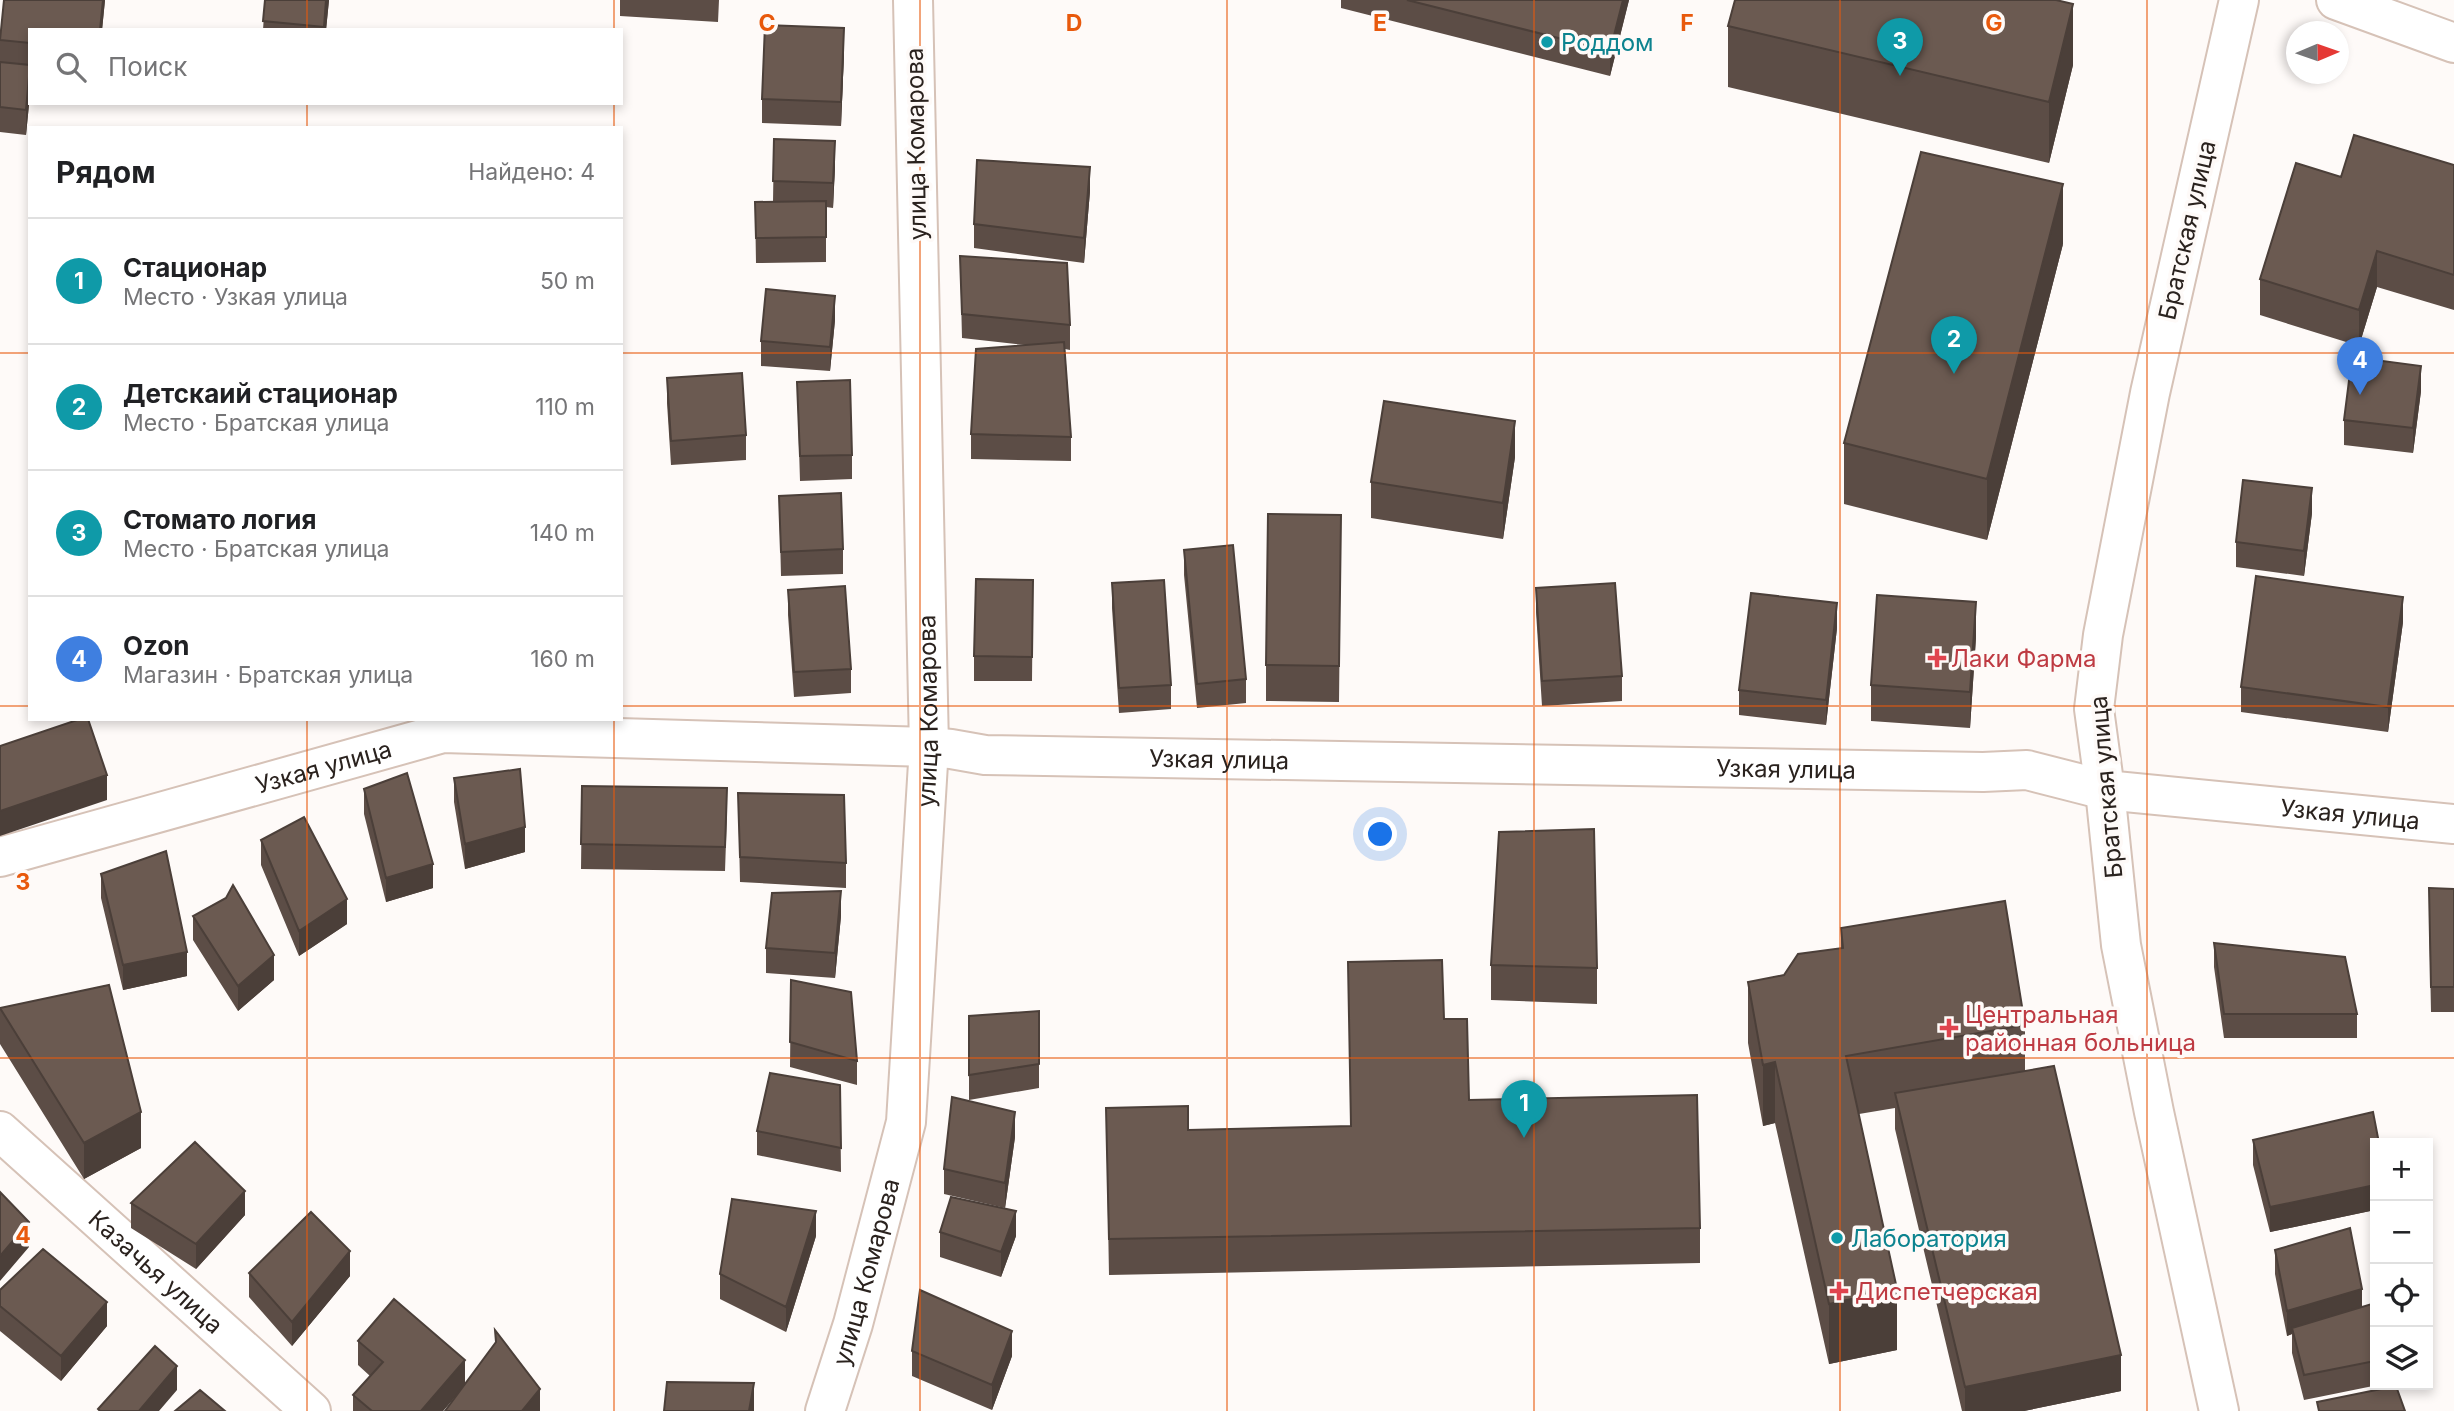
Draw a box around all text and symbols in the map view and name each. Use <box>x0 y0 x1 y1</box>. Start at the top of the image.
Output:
text: C <box>758 9 776 37</box>
text: D <box>1066 9 1082 37</box>
text: E <box>1373 9 1387 37</box>
text: F <box>1680 9 1694 37</box>
text: G <box>1985 9 2003 37</box>
pin: 3 <box>1877 18 1923 76</box>
north arrow <box>2286 21 2349 84</box>
search box <box>28 28 623 105</box>
place label: Роддом <box>1561 28 1654 57</box>
marker: Роддом <box>1539 34 1555 50</box>
street label: улица Комарова <box>900 47 932 241</box>
icon: search <box>52 48 90 86</box>
text: Поиск <box>108 51 187 82</box>
street label: Братская улица <box>2152 138 2222 322</box>
text: Рядом <box>56 154 156 190</box>
text: Найдено: 4 <box>468 158 595 186</box>
text: Стационар <box>123 252 267 283</box>
text: 1 <box>74 267 84 295</box>
text: 50 m <box>540 267 595 295</box>
text: Место · Узкая улица <box>123 283 348 311</box>
pin: 2 <box>1931 316 1977 374</box>
pin: 4 <box>2337 337 2383 395</box>
text: Детскаий стационар <box>123 378 398 409</box>
text: 2 <box>72 393 86 421</box>
text: 110 m <box>535 393 595 421</box>
text: Место · Братская улица <box>123 409 390 437</box>
text: Стомато логия <box>123 504 317 535</box>
text: 3 <box>72 519 86 547</box>
text: 140 m <box>530 519 595 547</box>
text: Место · Братская улица <box>123 535 390 563</box>
street label: улица Комарова <box>911 614 944 808</box>
text: Ozon <box>123 630 190 661</box>
place label: Лаки Фарма <box>1951 644 2096 673</box>
text: 4 <box>71 645 87 673</box>
text: 160 m <box>530 645 595 673</box>
marker: Лаки Фарма <box>1929 650 1945 666</box>
text: Магазин · Братская улица <box>123 661 413 689</box>
street label: Братская улица <box>2084 695 2128 879</box>
street label: Узкая улица <box>252 734 395 799</box>
street label: Узкая улица <box>1149 743 1289 775</box>
street label: Узкая улица <box>1716 753 1856 784</box>
street label: Узкая улица <box>2279 793 2421 835</box>
your location <box>1363 817 1397 851</box>
text: 3 <box>16 868 30 896</box>
place label: Центральная районная больница <box>1965 1000 2196 1057</box>
marker: Центральная районная больница <box>1939 1018 1959 1038</box>
pin: 1 <box>1501 1080 1547 1138</box>
map controls <box>2370 1138 2433 1390</box>
button: + <box>2370 1138 2433 1201</box>
street label: улица Комарова <box>826 1175 905 1369</box>
button: − <box>2370 1201 2433 1264</box>
street label: Казачья улица <box>83 1204 229 1339</box>
text: 4 <box>15 1221 31 1249</box>
place label: Лаборатория <box>1851 1224 2007 1253</box>
marker: Лаборатория <box>1829 1230 1845 1246</box>
button: locate <box>2370 1264 2433 1327</box>
place label: Диспетчерская <box>1855 1277 2038 1306</box>
marker: Диспетчерская <box>1829 1281 1849 1301</box>
button: layers <box>2370 1327 2433 1390</box>

